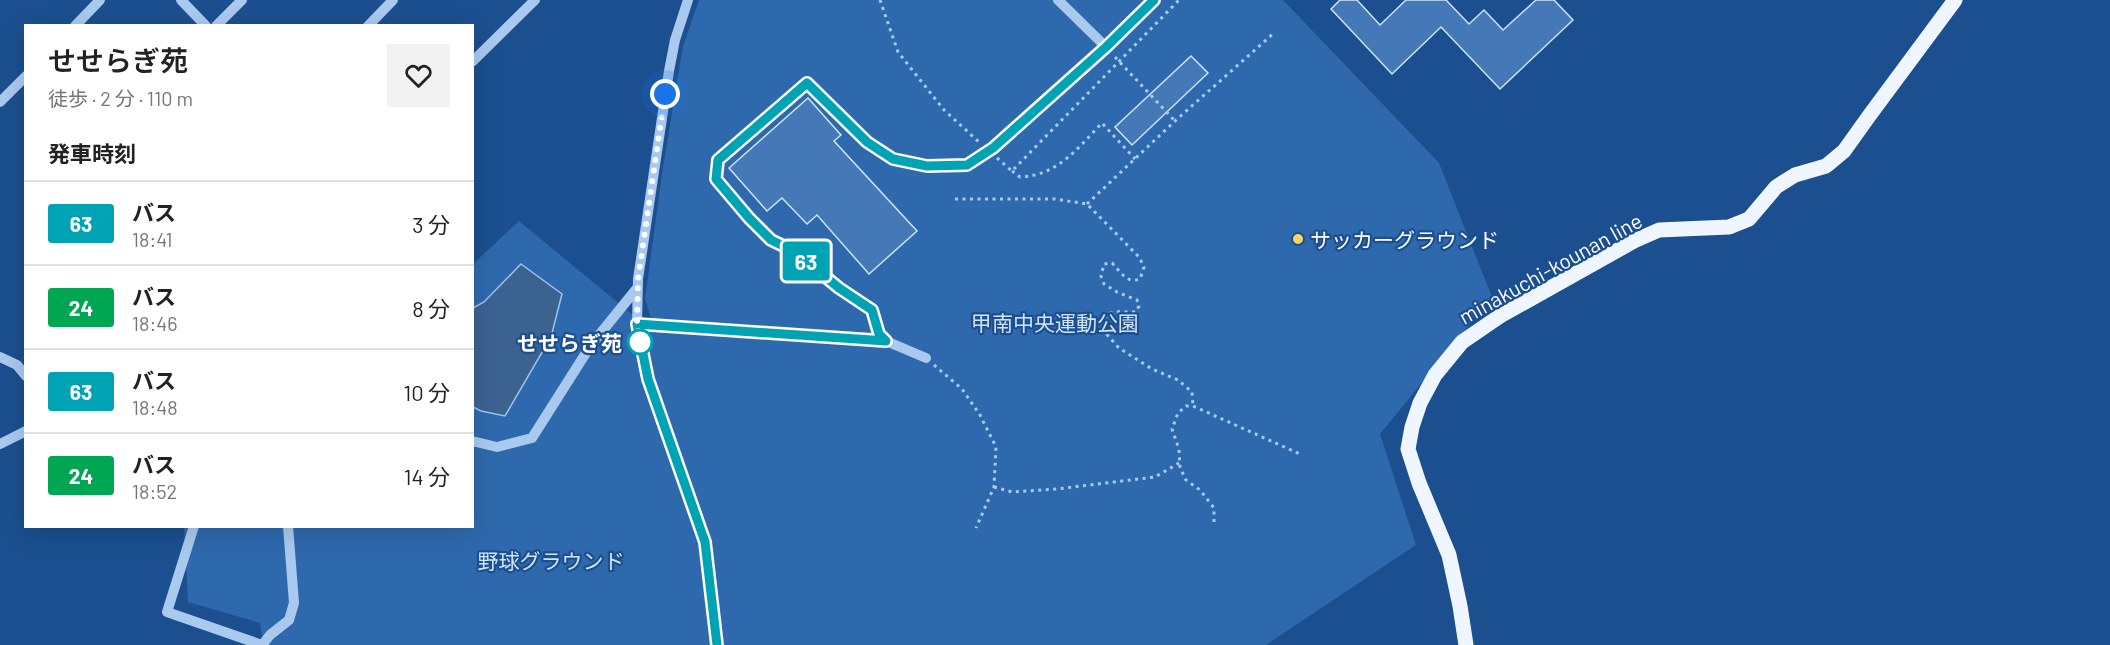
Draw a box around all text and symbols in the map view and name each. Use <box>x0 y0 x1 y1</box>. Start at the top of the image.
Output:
text: せせらぎ苑 <box>48 43 188 77</box>
button: heart <box>387 44 450 107</box>
your location <box>650 79 680 109</box>
text: 徒歩 · 2 分 · 110 m <box>48 86 193 110</box>
text: 発車時刻 <box>48 140 136 166</box>
text: バス <box>132 199 176 225</box>
street label: minakuchi-kounan line <box>1454 207 1646 329</box>
text: 63 <box>70 211 92 236</box>
text: 3 分 <box>412 211 450 237</box>
text: 18:41 <box>132 227 172 251</box>
place label: サッカーグラウンド <box>1310 227 1499 252</box>
marker: サッカーグラウンド <box>1291 232 1305 246</box>
line badge: 63 <box>779 242 833 280</box>
text: 63 <box>795 249 817 274</box>
text: バス <box>132 283 176 309</box>
text: 24 <box>69 295 93 320</box>
text: 8 分 <box>412 295 450 321</box>
park label: 甲南中央運動公園 <box>971 310 1139 335</box>
text: 18:46 <box>132 311 178 335</box>
marker: せせらぎ苑 <box>627 329 653 355</box>
place label: せせらぎ苑 <box>517 330 622 355</box>
text: バス <box>132 367 176 393</box>
text: 63 <box>70 379 92 404</box>
text: 10 分 <box>403 379 450 405</box>
text: 18:48 <box>132 395 178 419</box>
text: バス <box>132 451 176 477</box>
text: 24 <box>69 463 93 488</box>
text: 14 分 <box>404 463 450 489</box>
text: 18:52 <box>132 479 177 503</box>
park label: 野球グラウンド <box>478 548 625 573</box>

